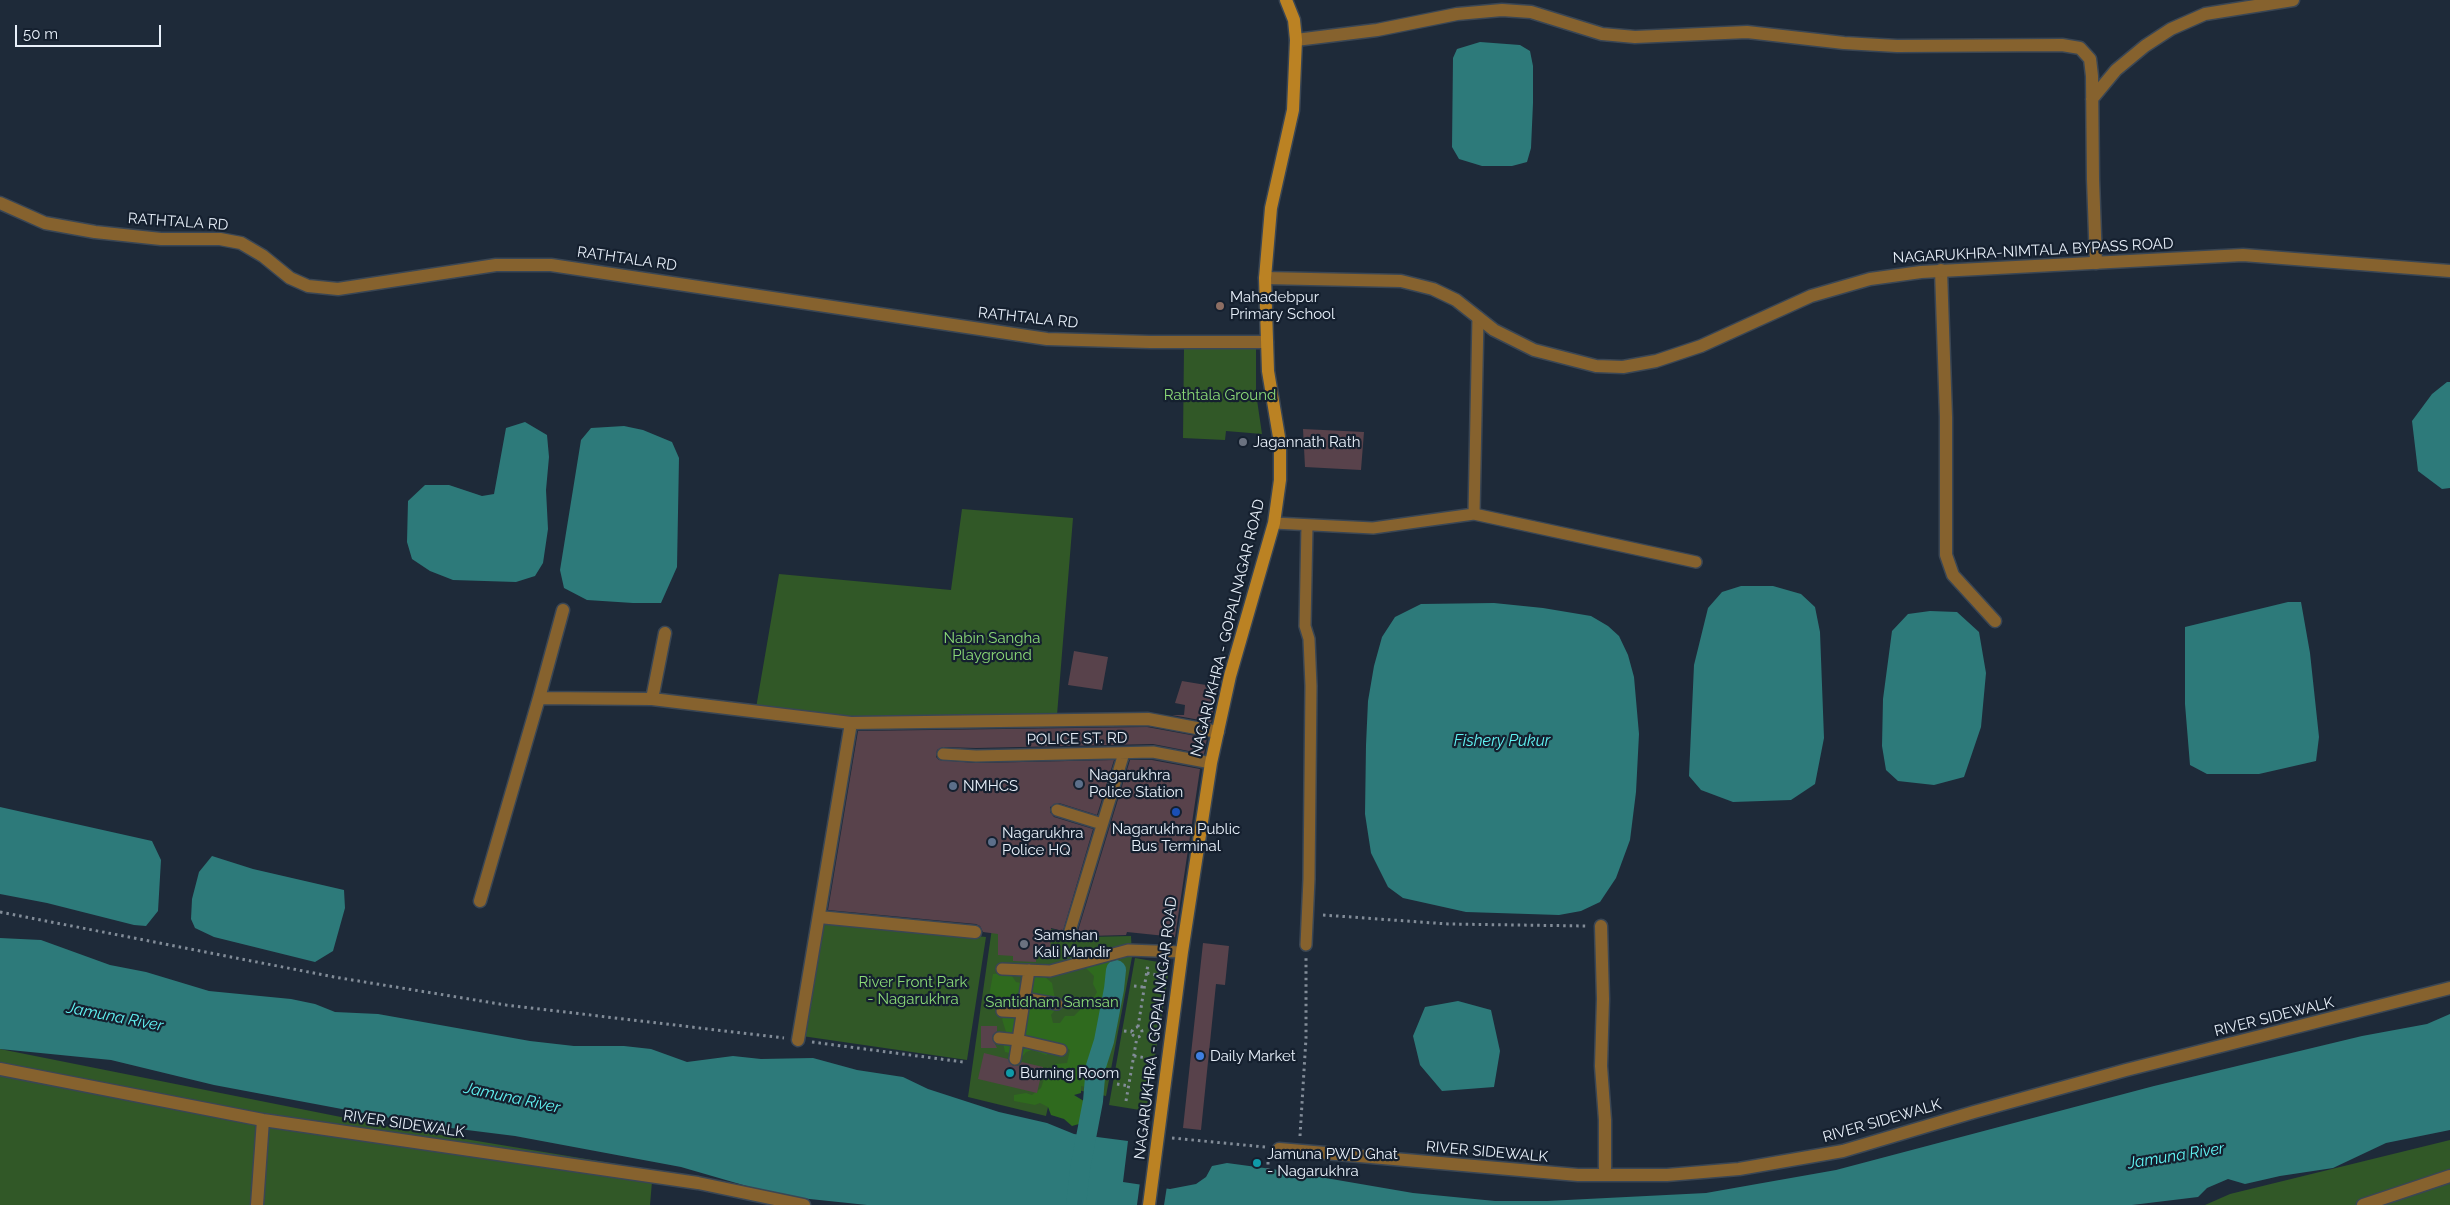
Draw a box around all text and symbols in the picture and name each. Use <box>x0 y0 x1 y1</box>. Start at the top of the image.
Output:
scale bar <box>18 15 164 47</box>
text: 50 m <box>23 25 58 43</box>
street label: RATHTALA RD <box>127 210 229 234</box>
street label: NAGARUKHRA-NIMTALA BYPASS ROAD <box>1892 235 2174 267</box>
street label: RATHTALA RD <box>576 243 678 275</box>
place label: Mahadebpur Primary School <box>1230 288 1335 323</box>
marker: Mahadebpur Primary School <box>1214 300 1226 312</box>
street label: RATHTALA RD <box>977 304 1079 332</box>
park label: Rathtala Ground <box>1164 386 1276 404</box>
place label: Jagannath Rath <box>1253 433 1360 451</box>
marker: Jagannath Rath <box>1237 436 1249 448</box>
street label: NAGARUKHRA - GOPALNAGAR ROAD <box>1187 497 1269 759</box>
park label: Nabin Sangha Playground <box>944 629 1040 664</box>
street label: POLICE ST. RD <box>1027 729 1127 749</box>
water label: Fishery Pukur <box>1454 731 1550 751</box>
place label: Nagarukhra Police Station <box>1089 766 1183 801</box>
place label: NMHCS <box>963 777 1018 795</box>
marker: Nagarukhra Police Station <box>1073 778 1085 790</box>
marker: NMHCS <box>947 780 959 792</box>
marker: Nagarukhra Public Bus Terminal <box>1170 806 1182 818</box>
place label: Nagarukhra Public Bus Terminal <box>1112 820 1240 855</box>
place label: Nagarukhra Police HQ <box>1002 824 1083 859</box>
marker: Nagarukhra Police HQ <box>986 836 998 848</box>
street label: NAGARUKHRA - GOPALNAGAR ROAD <box>1131 896 1181 1160</box>
place label: Samshan Kali Mandir <box>1034 926 1111 961</box>
marker: Samshan Kali Mandir <box>1018 938 1030 950</box>
park label: River Front Park - Nagarukhra <box>859 973 967 1008</box>
park label: Santidham Samsan <box>985 993 1119 1011</box>
street label: RIVER SIDEWALK <box>2212 993 2336 1041</box>
water label: Jamuna River <box>65 998 165 1036</box>
place label: Daily Market <box>1210 1047 1296 1065</box>
marker: Daily Market <box>1194 1050 1206 1062</box>
place label: Burning Room <box>1020 1064 1119 1082</box>
marker: Burning Room <box>1004 1067 1016 1079</box>
water label: Jamuna River <box>462 1078 562 1118</box>
street label: RIVER SIDEWALK <box>1821 1095 1943 1147</box>
street label: RIVER SIDEWALK <box>342 1107 466 1141</box>
street label: RIVER SIDEWALK <box>1425 1138 1549 1166</box>
water label: Jamuna River <box>2126 1139 2226 1173</box>
place label: Jamuna PWD Ghat - Nagarukhra <box>1267 1145 1398 1180</box>
marker: Jamuna PWD Ghat - Nagarukhra <box>1251 1157 1263 1169</box>

